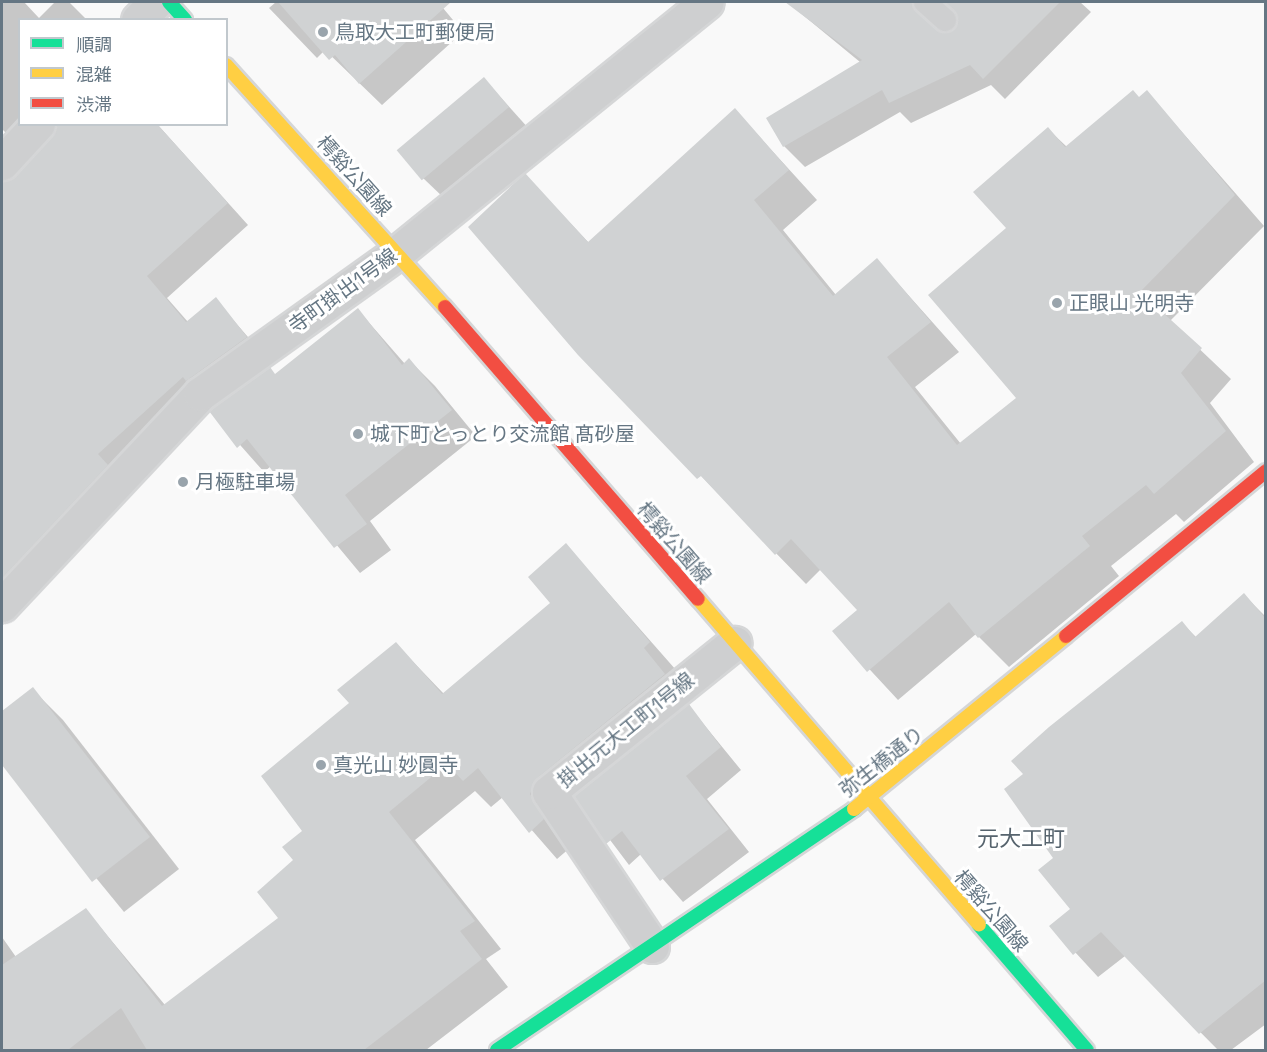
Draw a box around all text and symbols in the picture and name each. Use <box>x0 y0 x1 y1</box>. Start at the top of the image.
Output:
legend <box>18 18 228 126</box>
place label: 鳥取大工町郵便局 <box>335 20 495 44</box>
marker: 鳥取大工町郵便局 <box>316 25 330 39</box>
text: 順調 <box>76 33 112 56</box>
text: 混雑 <box>76 63 112 86</box>
text: 渋滞 <box>76 93 112 116</box>
street label: 樗谿公園線 <box>312 131 396 221</box>
street label: 寺町掛出1号線 <box>284 244 402 338</box>
place label: 正眼山 光明寺 <box>1069 291 1194 315</box>
marker: 正眼山 光明寺 <box>1050 296 1064 310</box>
place label: 城下町とっとり交流館 髙砂屋 <box>370 422 635 446</box>
marker: 城下町とっとり交流館 髙砂屋 <box>351 427 365 441</box>
place label: 月極駐車場 <box>195 470 295 494</box>
marker: 月極駐車場 <box>176 475 190 489</box>
street label: 樗谿公園線 <box>632 497 716 589</box>
street label: 掛出元大工町1号線 <box>553 668 699 792</box>
street label: 弥生橋通り <box>835 722 929 802</box>
place label: 真光山 妙圓寺 <box>333 753 458 777</box>
marker: 真光山 妙圓寺 <box>314 758 328 772</box>
district label: 元大工町 <box>977 826 1065 852</box>
street label: 樗谿公園線 <box>949 865 1033 957</box>

